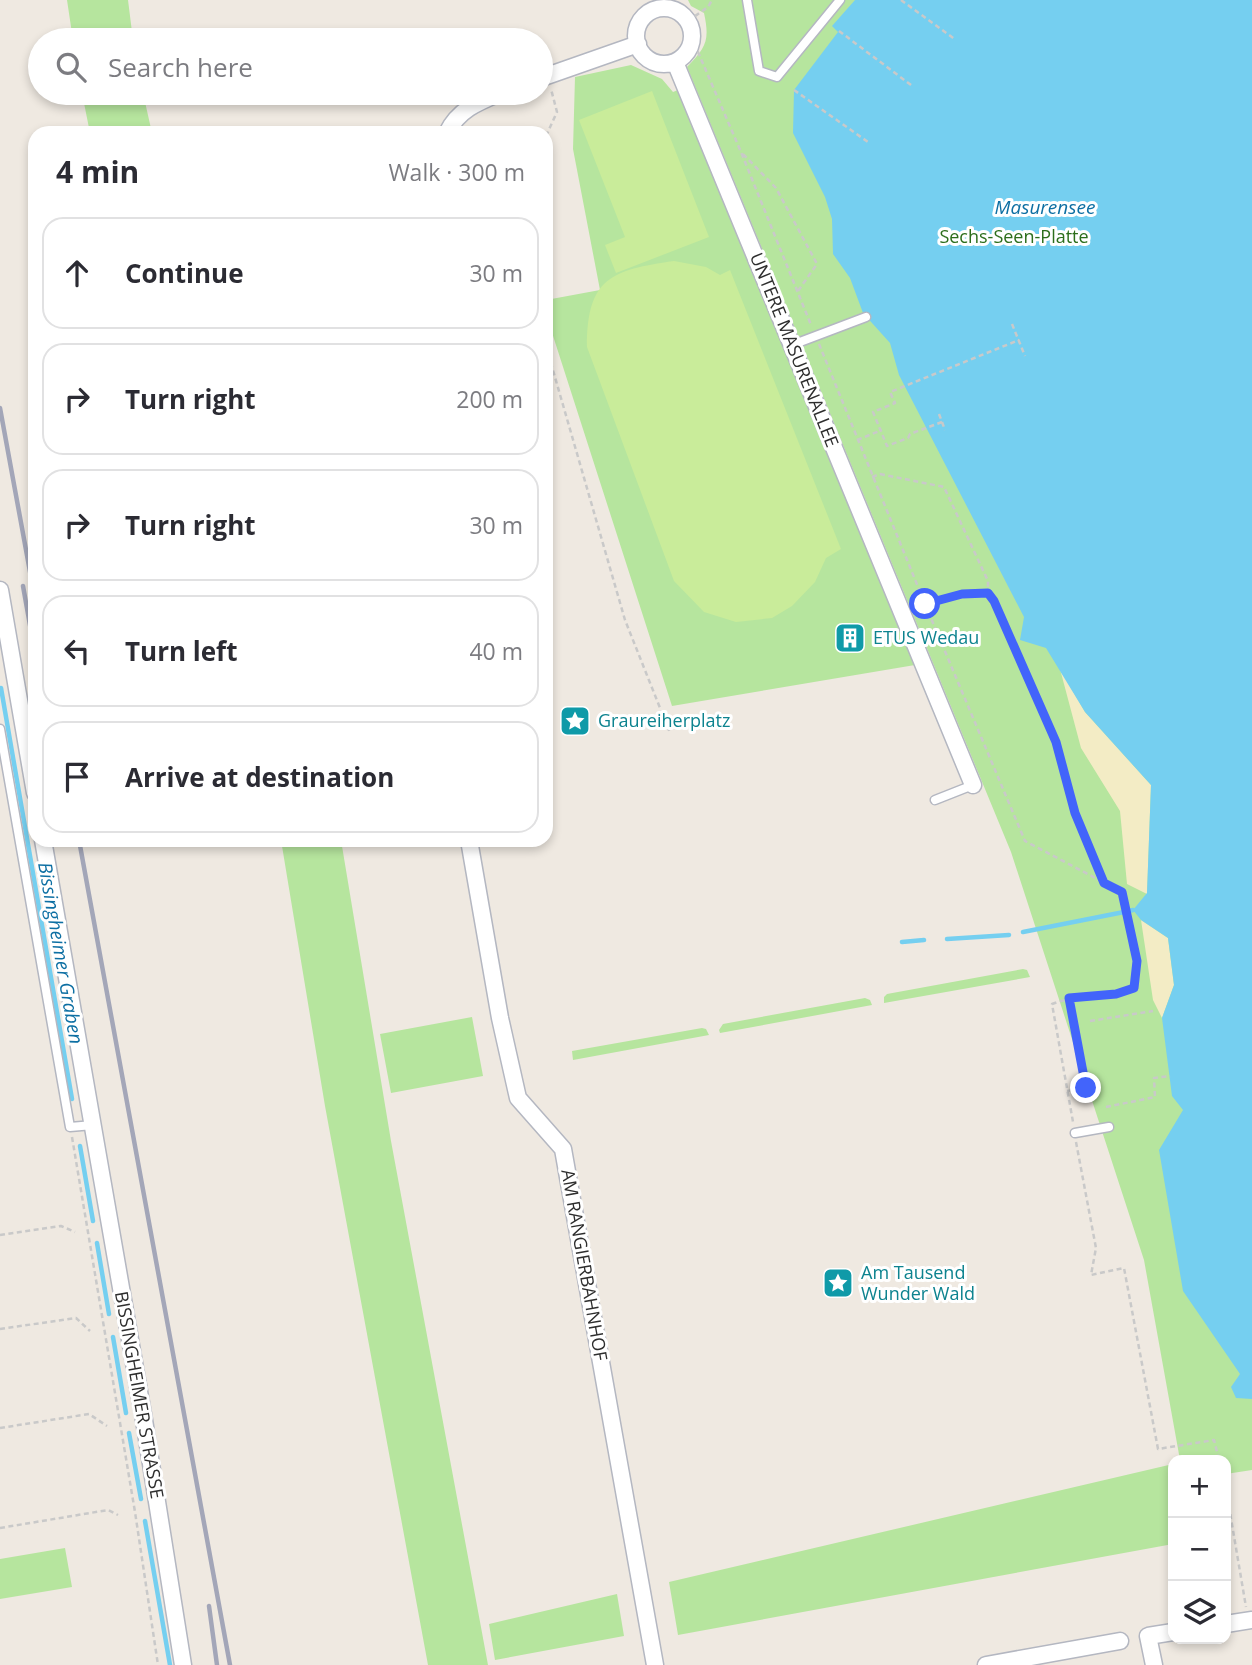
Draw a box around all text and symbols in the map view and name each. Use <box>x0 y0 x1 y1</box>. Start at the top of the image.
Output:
search box <box>28 28 553 105</box>
icon: search <box>52 48 90 86</box>
text: Search here <box>108 49 253 85</box>
text: 4 min <box>56 151 139 192</box>
text: Walk · 300 m <box>388 156 525 188</box>
water label: Masurensee <box>995 194 1095 220</box>
park label: Sechs-Seen-Platte <box>939 224 1089 248</box>
street label: UNTERE MASURENALLEE <box>745 249 845 450</box>
icon: ahead <box>58 254 96 292</box>
text: Continue <box>125 255 244 291</box>
text: 30 m <box>469 257 523 289</box>
icon: right <box>58 380 96 418</box>
text: Turn right <box>125 381 256 417</box>
text: 200 m <box>456 383 523 415</box>
icon: right <box>58 506 96 544</box>
text: Turn right <box>125 507 256 543</box>
text: 30 m <box>469 509 523 541</box>
route start <box>909 588 940 619</box>
building icon: ETUS Wedau <box>833 621 867 655</box>
place label: ETUS Wedau <box>873 625 979 649</box>
icon: left <box>58 632 96 670</box>
text: Turn left <box>125 633 237 669</box>
text: 40 m <box>469 635 523 667</box>
place icon: Graureiherplatz <box>558 704 592 738</box>
place label: Graureiherplatz <box>598 708 730 732</box>
icon: arrive <box>58 758 96 796</box>
text: Arrive at destination <box>125 759 394 795</box>
water label: Bissingheimer Graben <box>32 860 90 1046</box>
route end <box>1070 1072 1101 1103</box>
street label: AM RANGIERBAHNHOF <box>556 1167 614 1362</box>
place label: Am Tausend Wunder Wald <box>861 1260 975 1305</box>
place icon: Am Tausend Wunder Wald <box>821 1266 855 1300</box>
street label: BISSINGHEIMER STRASSE <box>110 1289 170 1500</box>
map controls <box>1168 1455 1231 1644</box>
button: + <box>1168 1455 1231 1518</box>
button: − <box>1168 1518 1231 1581</box>
button: layers <box>1168 1581 1231 1644</box>

